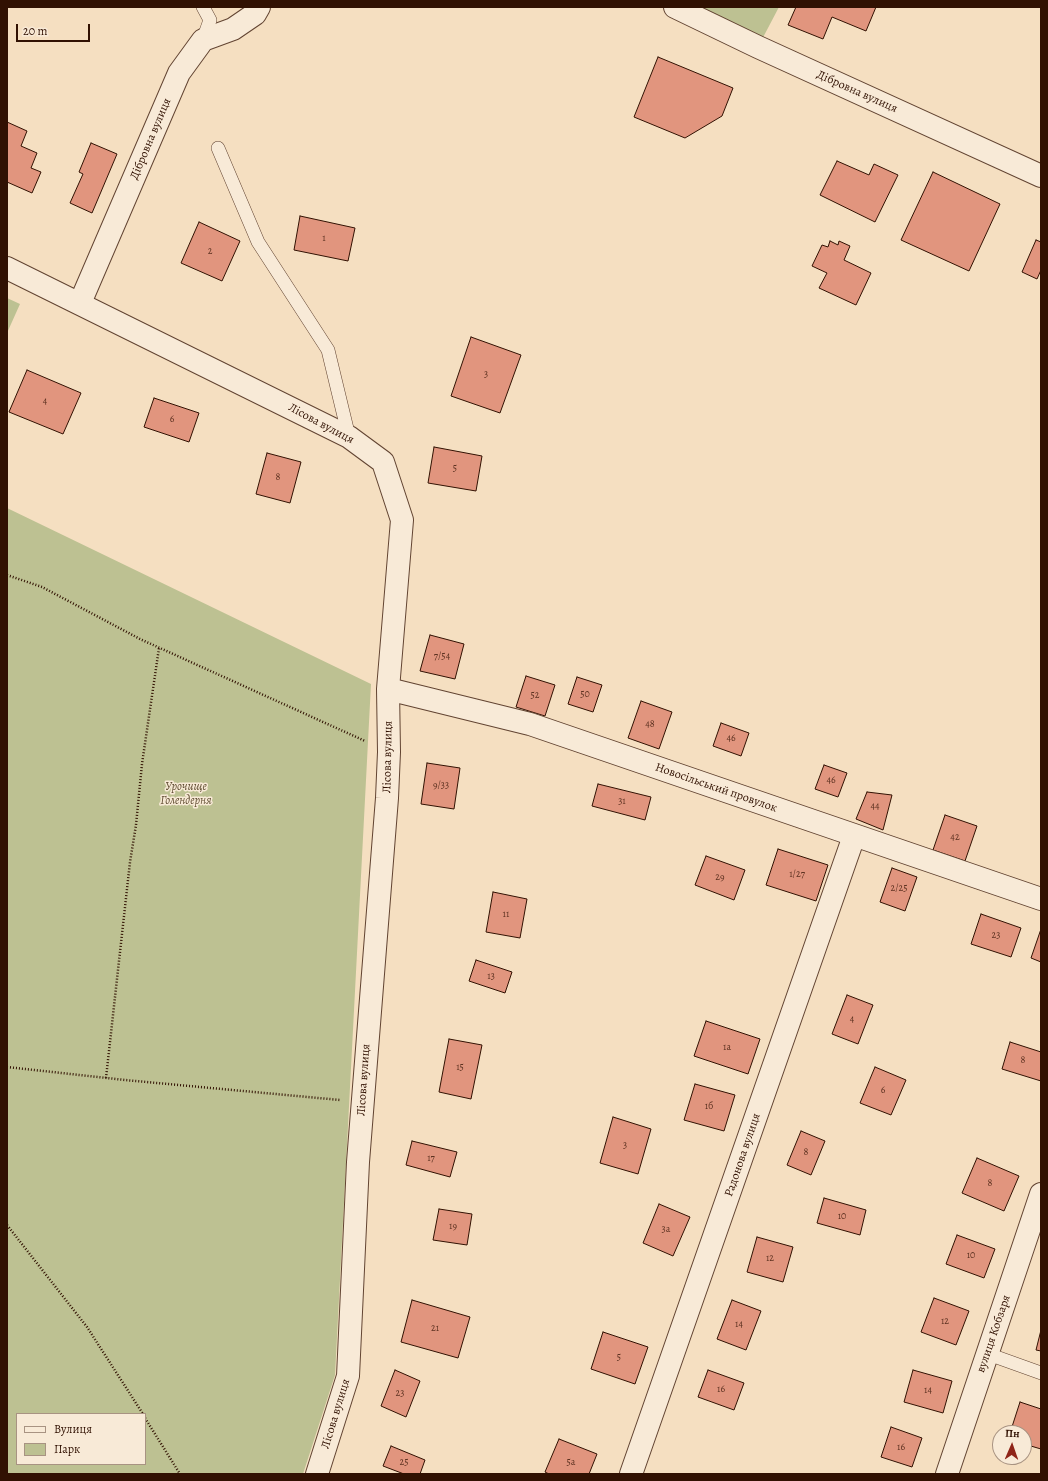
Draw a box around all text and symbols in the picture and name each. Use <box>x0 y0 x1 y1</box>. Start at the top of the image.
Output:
scale bar <box>18 16 92 42</box>
text: 20 m <box>23 23 47 39</box>
street label: Дібровна вулиця <box>814 68 900 116</box>
street label: Дібровна вулиця <box>127 96 175 182</box>
house number: 1 <box>322 233 326 245</box>
house number: 2 <box>208 246 212 258</box>
house number: 3 <box>484 369 488 381</box>
house number: 4 <box>43 396 47 408</box>
street label: Лісова вулиця <box>286 401 356 447</box>
house number: 6 <box>170 414 174 426</box>
house number: 5 <box>453 463 457 475</box>
house number: 8 <box>276 472 280 484</box>
house number: 7/54 <box>434 651 450 663</box>
house number: 50 <box>580 689 590 701</box>
house number: 52 <box>530 690 540 702</box>
house number: 48 <box>645 719 655 731</box>
street label: Лісова вулиця <box>380 721 396 793</box>
house number: 46 <box>726 733 736 745</box>
street label: Новосільський провулок <box>653 760 779 816</box>
house number: 46 <box>826 775 836 787</box>
park label: Урочище Голендерня <box>160 780 212 808</box>
house number: 9/33 <box>433 780 449 792</box>
house number: 31 <box>618 796 626 808</box>
house number: 44 <box>870 801 880 813</box>
house number: 42 <box>950 832 960 844</box>
house number: 1/27 <box>789 869 805 881</box>
house number: 29 <box>715 872 725 884</box>
house number: 2/25 <box>890 883 908 895</box>
house number: 11 <box>503 909 509 921</box>
house number: 23 <box>992 930 1000 942</box>
house number: 13 <box>487 971 495 983</box>
house number: 4 <box>850 1014 854 1026</box>
house number: 1а <box>723 1042 731 1054</box>
street label: Лісова вулиця <box>354 1043 374 1117</box>
house number: 8 <box>1021 1055 1025 1067</box>
house number: 15 <box>456 1062 464 1074</box>
house number: 6 <box>881 1085 885 1097</box>
house number: 1б <box>705 1101 713 1113</box>
street label: Радонова вулиця <box>722 1111 764 1199</box>
house number: 3 <box>623 1140 627 1152</box>
house number: 8 <box>804 1147 808 1159</box>
house number: 17 <box>427 1153 435 1165</box>
house number: 8 <box>988 1178 992 1190</box>
house number: 10 <box>838 1211 846 1223</box>
house number: 19 <box>449 1221 457 1233</box>
house number: 3а <box>662 1224 670 1236</box>
house number: 10 <box>967 1250 975 1262</box>
house number: 12 <box>766 1253 774 1265</box>
street label: вулиця Кобзаря <box>974 1293 1014 1375</box>
house number: 12 <box>941 1316 949 1328</box>
house number: 14 <box>735 1319 743 1331</box>
house number: 21 <box>431 1323 439 1335</box>
house number: 5 <box>617 1352 621 1364</box>
street label: Лісова вулиця <box>319 1377 353 1451</box>
house number: 16 <box>717 1384 725 1396</box>
house number: 14 <box>924 1385 932 1397</box>
house number: 23 <box>396 1388 404 1400</box>
legend <box>16 1413 146 1465</box>
text: Вулиця <box>54 1421 92 1437</box>
north arrow <box>992 1425 1032 1465</box>
text: Пн <box>1005 1426 1020 1441</box>
text: Парк <box>54 1441 80 1457</box>
house number: 16 <box>897 1442 905 1454</box>
house number: 25 <box>399 1457 409 1469</box>
house number: 5а <box>567 1457 575 1469</box>

